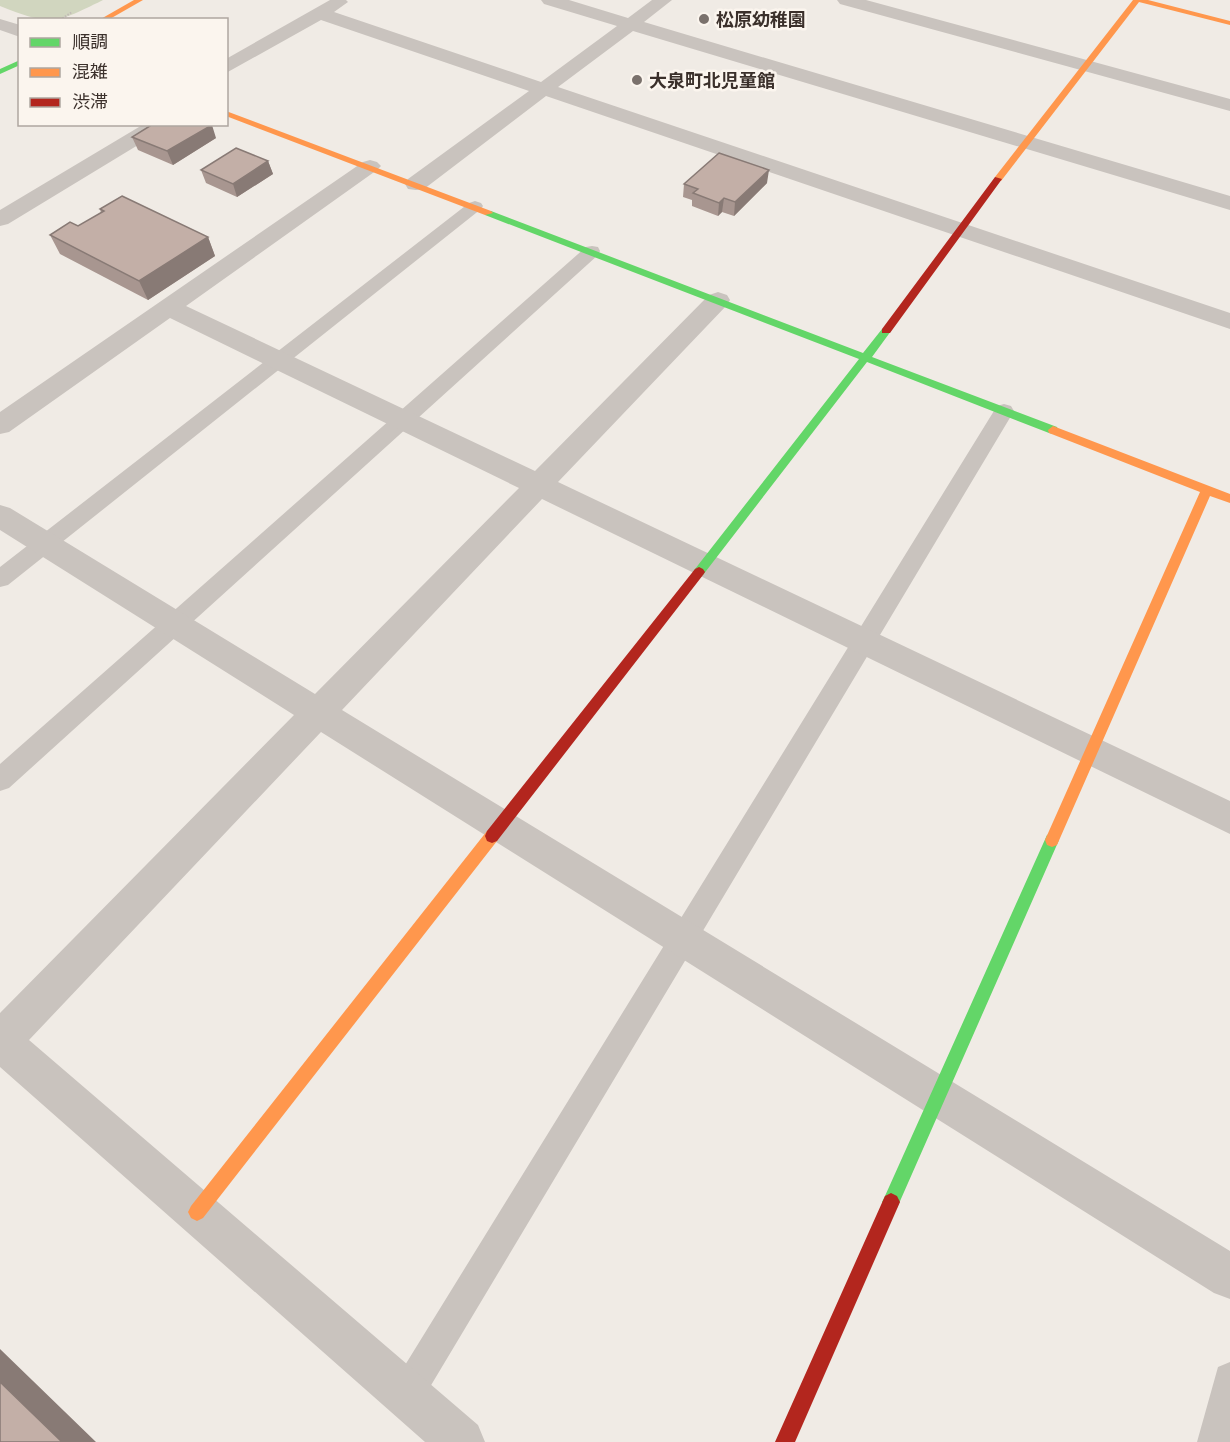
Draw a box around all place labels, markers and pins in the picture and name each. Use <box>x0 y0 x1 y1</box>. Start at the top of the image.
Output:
place label: 松原幼稚園 <box>716 7 806 32</box>
marker: 松原幼稚園 <box>697 12 711 26</box>
place label: 大泉町北児童館 <box>649 68 775 93</box>
marker: 大泉町北児童館 <box>630 73 644 87</box>

